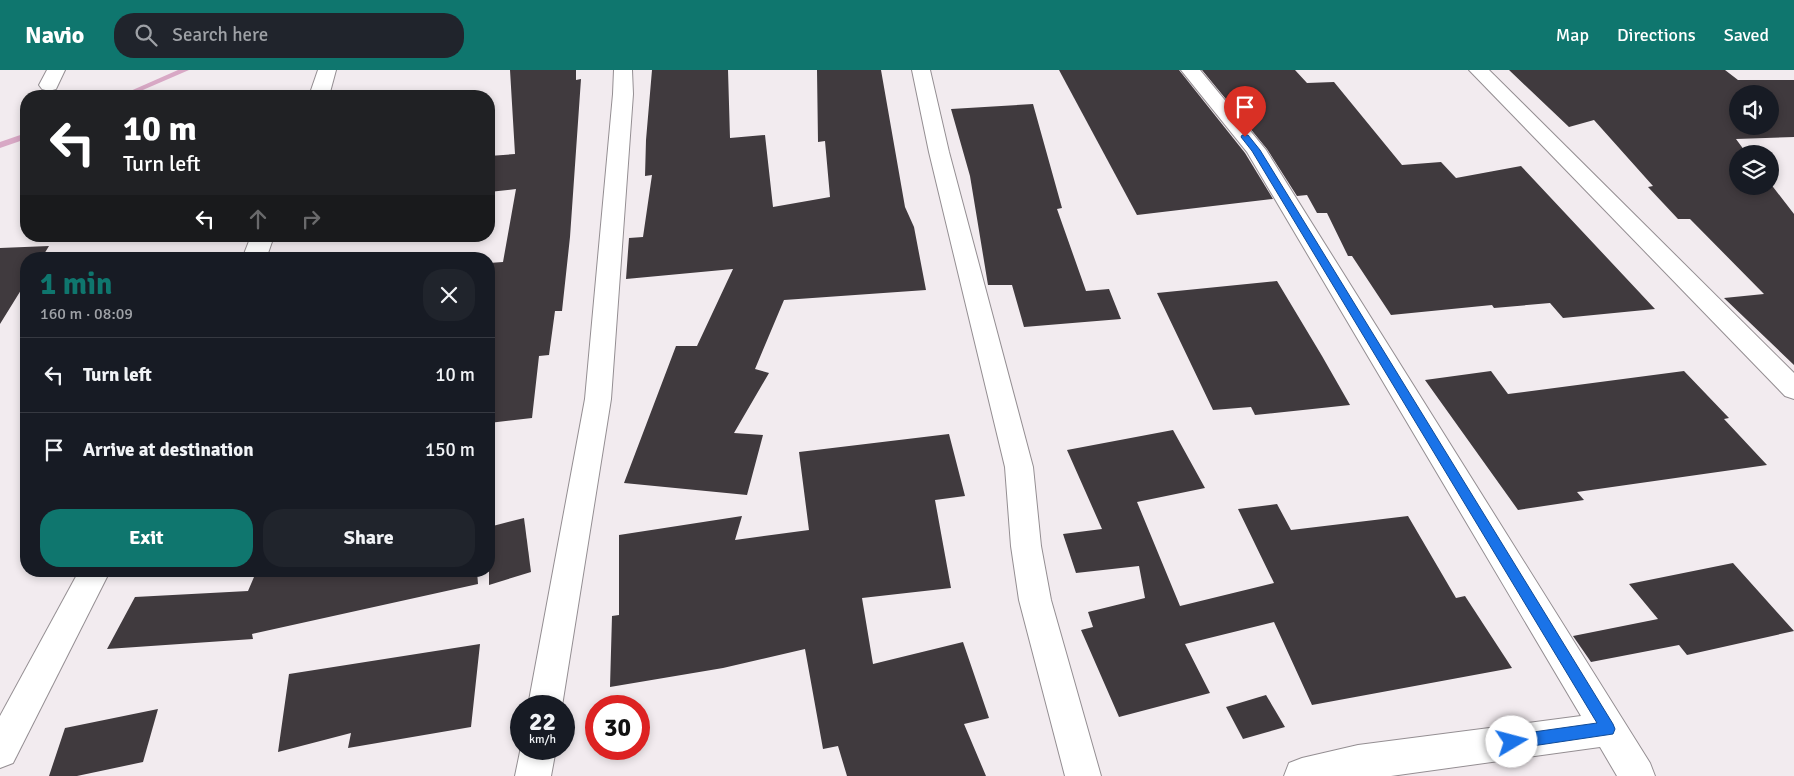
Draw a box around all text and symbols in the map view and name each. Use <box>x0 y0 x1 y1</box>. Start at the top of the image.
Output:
search box <box>114 13 464 58</box>
text: Navio <box>25 20 84 50</box>
icon: search <box>132 21 160 49</box>
text: Search here <box>172 23 268 47</box>
text: Map <box>1556 24 1589 46</box>
text: Directions <box>1617 24 1696 46</box>
text: Saved <box>1724 24 1769 46</box>
map controls <box>1729 85 1779 195</box>
button: sound <box>1729 85 1779 135</box>
pin <box>1224 86 1266 137</box>
icon: arrive <box>1231 93 1259 121</box>
text: 10 m <box>123 107 197 150</box>
icon: left <box>40 110 105 175</box>
button: layers <box>1729 145 1779 195</box>
text: Turn left <box>123 150 201 177</box>
icon: left <box>191 205 219 233</box>
icon: ahead <box>244 205 272 233</box>
icon: right <box>297 205 325 233</box>
text: 1 min <box>40 266 112 303</box>
button: close <box>423 269 475 321</box>
text: 160 m · 08:09 <box>40 304 133 324</box>
icon: left <box>40 361 68 389</box>
text: Turn left <box>83 363 152 387</box>
text: 10 m <box>435 363 475 387</box>
icon: arrive <box>40 436 68 464</box>
text: Arrive at destination <box>83 438 254 462</box>
text: 150 m <box>425 438 475 462</box>
button: Exit <box>40 509 253 567</box>
button: Share <box>263 509 475 567</box>
speed limit sign: 30 <box>585 695 650 760</box>
text: 22 <box>529 706 556 737</box>
position arrow <box>1485 715 1537 767</box>
text: km/h <box>529 732 556 747</box>

